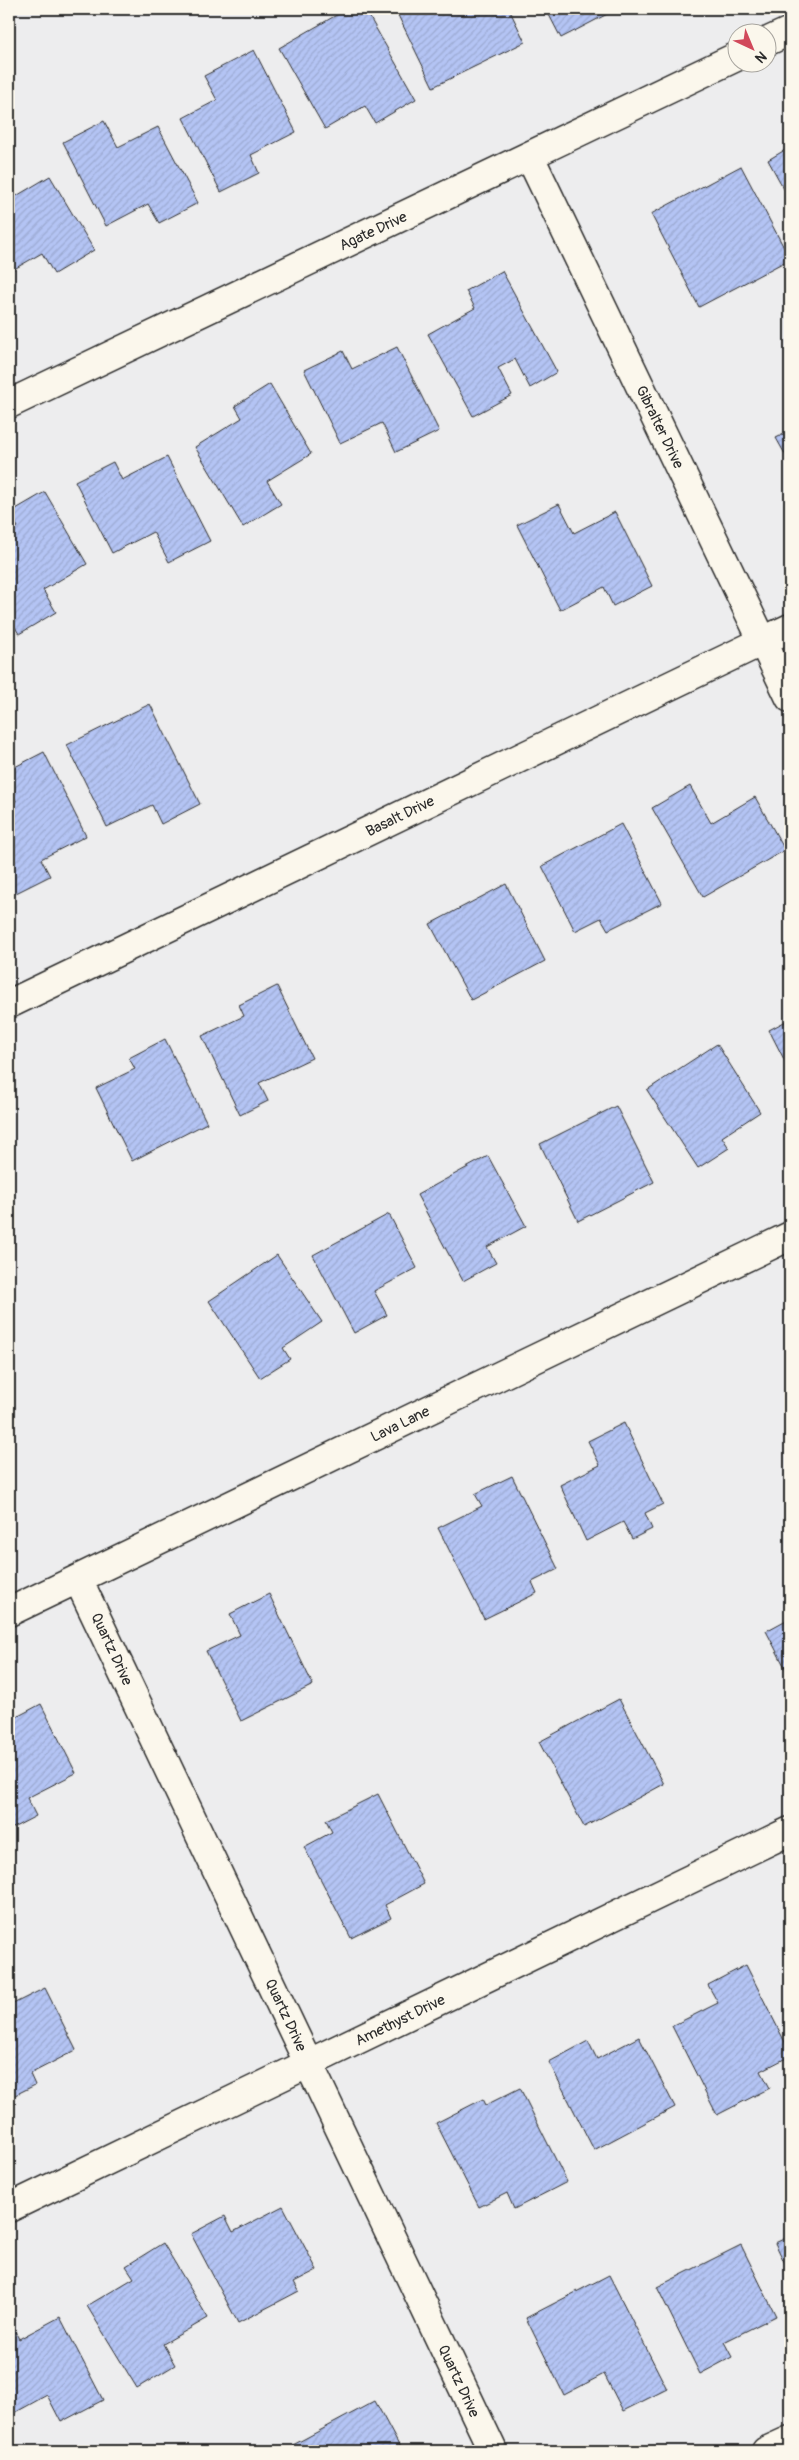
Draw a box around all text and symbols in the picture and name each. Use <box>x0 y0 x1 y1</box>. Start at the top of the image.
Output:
north arrow <box>726 22 776 72</box>
text: N <box>751 48 770 66</box>
street label: Agate Drive <box>336 207 411 255</box>
street label: Gibralter Drive <box>631 383 688 472</box>
street label: Basalt Drive <box>363 791 438 841</box>
street label: Lava Lane <box>368 1402 433 1447</box>
street label: Quartz Drive <box>86 1610 137 1689</box>
street label: Quartz Drive <box>260 1976 311 2055</box>
street label: Amethyst Drive <box>352 1990 449 2050</box>
street label: Quartz Drive <box>433 2342 484 2421</box>

